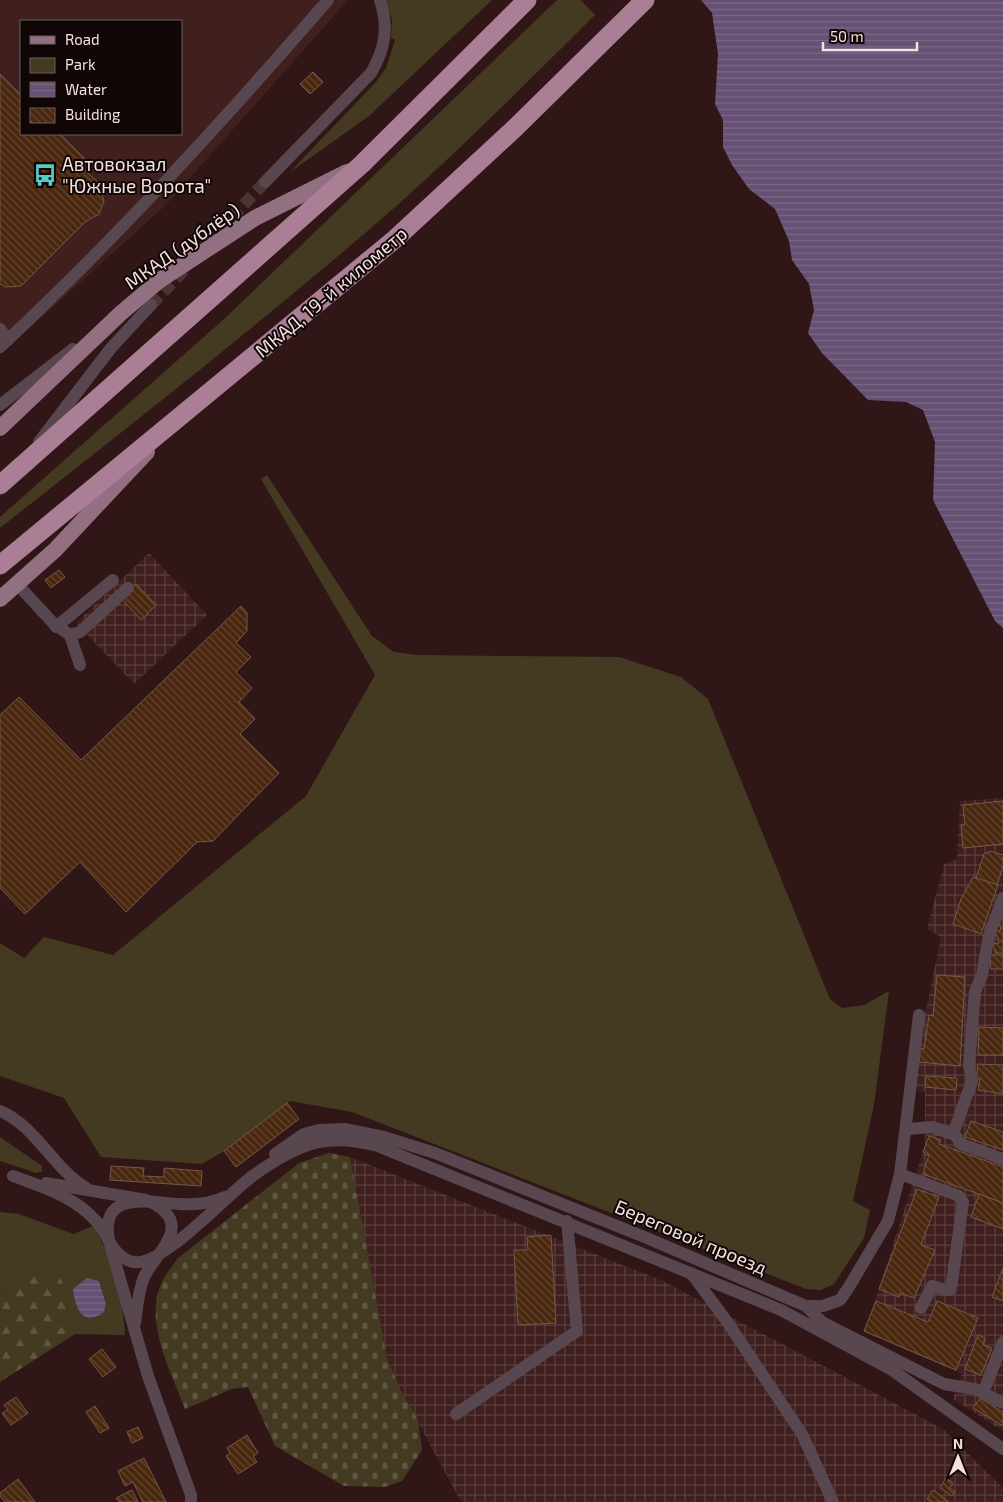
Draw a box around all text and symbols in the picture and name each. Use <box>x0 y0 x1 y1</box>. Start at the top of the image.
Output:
legend <box>20 20 182 135</box>
scale bar <box>823 20 917 52</box>
text: 50 m <box>830 27 864 45</box>
text: Road <box>65 30 100 48</box>
text: Park <box>65 55 96 73</box>
text: Water <box>65 80 107 98</box>
text: Building <box>65 105 121 123</box>
place label: Автовокзал "Южные Ворота" <box>62 152 211 197</box>
bus stop icon: Автовокзал "Южные Ворота" <box>32 162 58 188</box>
street label: МКАД (дублёр) <box>120 197 244 295</box>
street label: МКАД, 19-й километр <box>250 221 411 362</box>
street label: Береговой проезд <box>612 1194 771 1279</box>
north arrow <box>933 1432 983 1482</box>
text: N <box>953 1435 963 1452</box>

